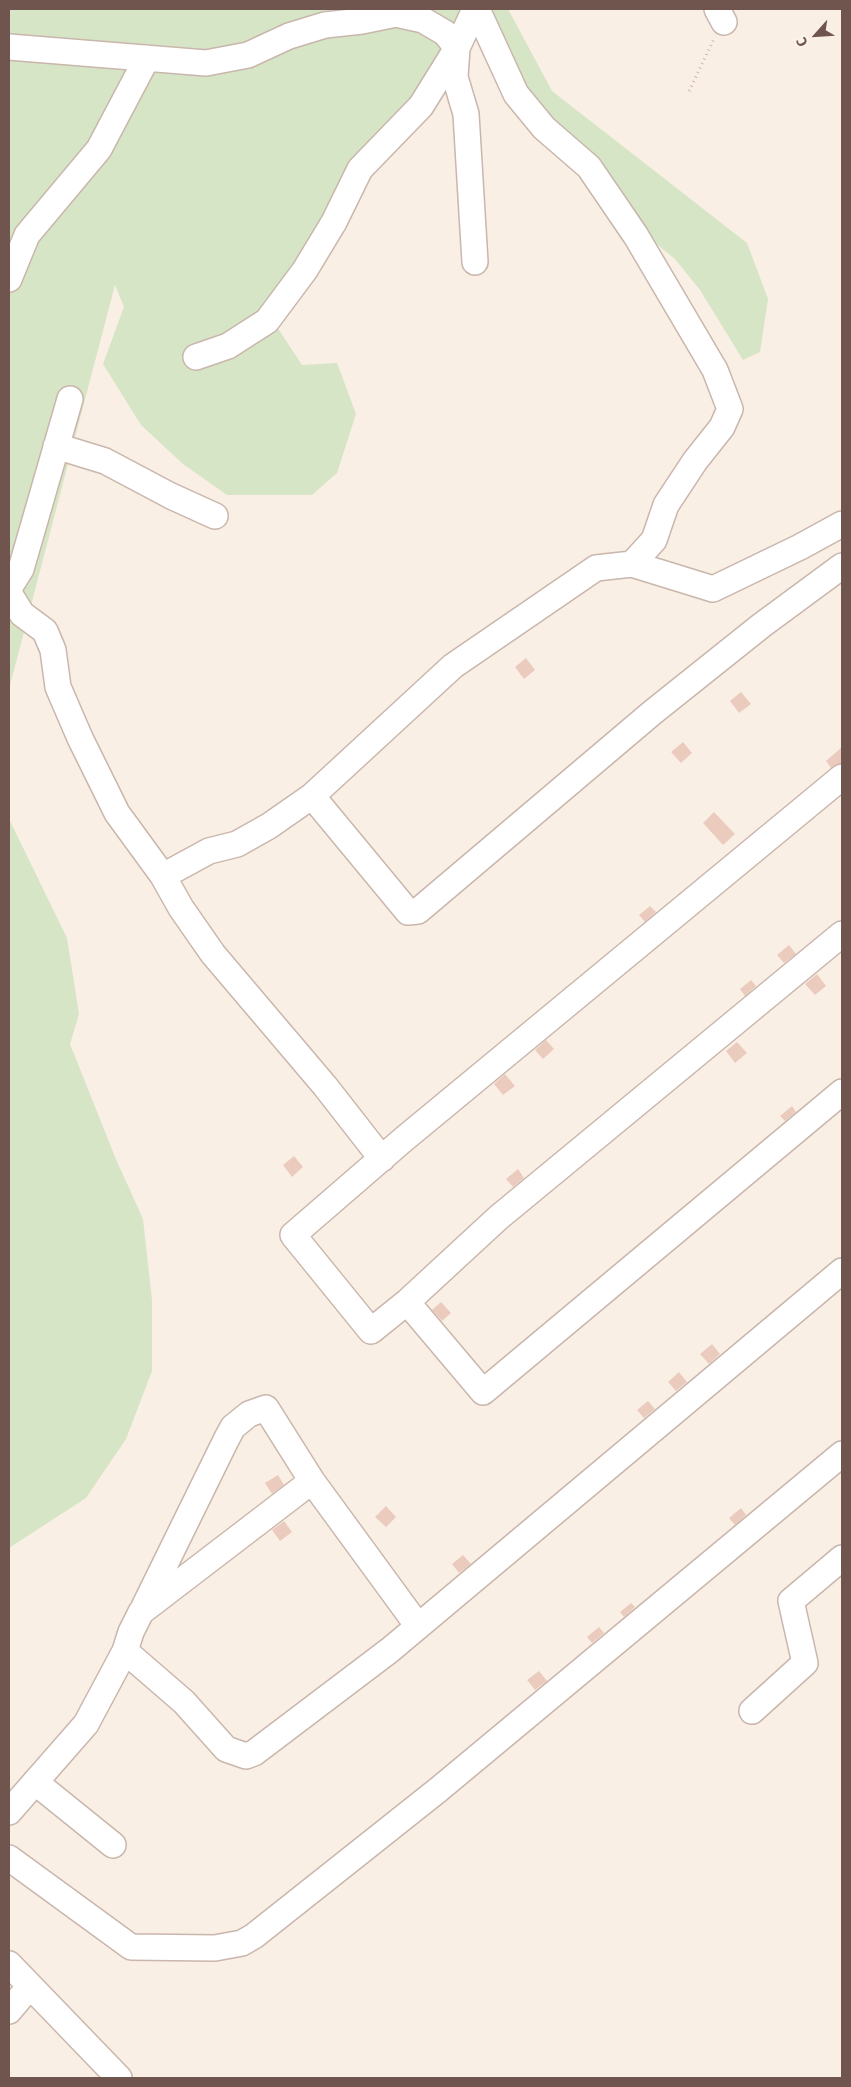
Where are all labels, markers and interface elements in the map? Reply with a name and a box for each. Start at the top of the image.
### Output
north arrow [791,10,841,60]
text: С [793,34,811,49]

